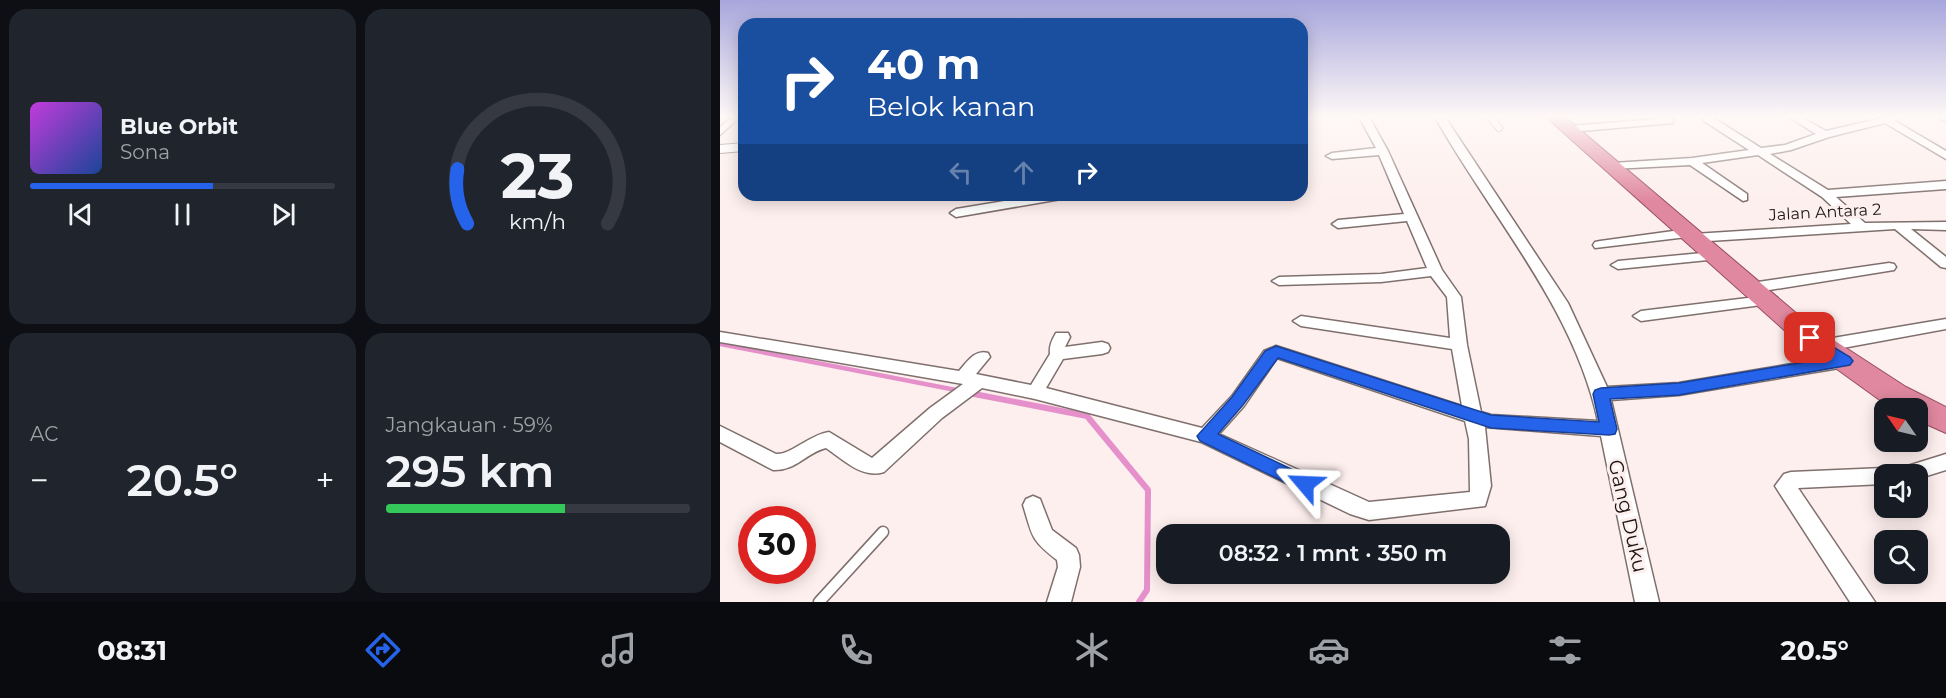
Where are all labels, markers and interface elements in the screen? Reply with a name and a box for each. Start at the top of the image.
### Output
text: 40 m [867,38,980,90]
icon: right [768,42,846,120]
text: Belok kanan [867,90,1035,123]
text: Blue Orbit [120,113,238,140]
text: 23 [501,138,575,214]
text: Sona [120,140,170,164]
icon: left [944,156,977,189]
icon: ahead [1007,156,1040,189]
icon: right [1070,156,1103,189]
icon: previous [64,198,97,231]
icon: pause [166,198,199,231]
icon: next [267,198,300,231]
street label: Jalan Antara 2 [1767,200,1882,224]
text: km/h [509,208,566,234]
pin [1784,312,1835,363]
icon: arrive [1793,321,1826,354]
north arrow [1874,398,1928,452]
map controls [1874,398,1928,584]
text: Jangkauan · 59% [386,413,552,437]
text: AC [30,422,58,446]
text: 295 km [386,443,554,498]
text: 20.5° [126,452,238,507]
position arrow [1273,452,1337,516]
street label: Gang Duku [1603,457,1653,575]
text: − [30,460,49,500]
text: + [316,460,334,500]
button: sound [1874,464,1928,518]
speed limit sign: 30 [738,506,816,584]
button: search [1874,530,1928,584]
text: 08:32 · 1 mnt · 350 m [1219,540,1447,567]
icon: directions [362,629,404,671]
icon: music [598,629,640,671]
icon: phone [835,629,877,671]
icon: climate [1071,629,1113,671]
icon: car [1308,629,1350,671]
icon: filters [1544,629,1586,671]
text: 08:31 [97,634,167,667]
text: 20.5° [1781,634,1849,667]

